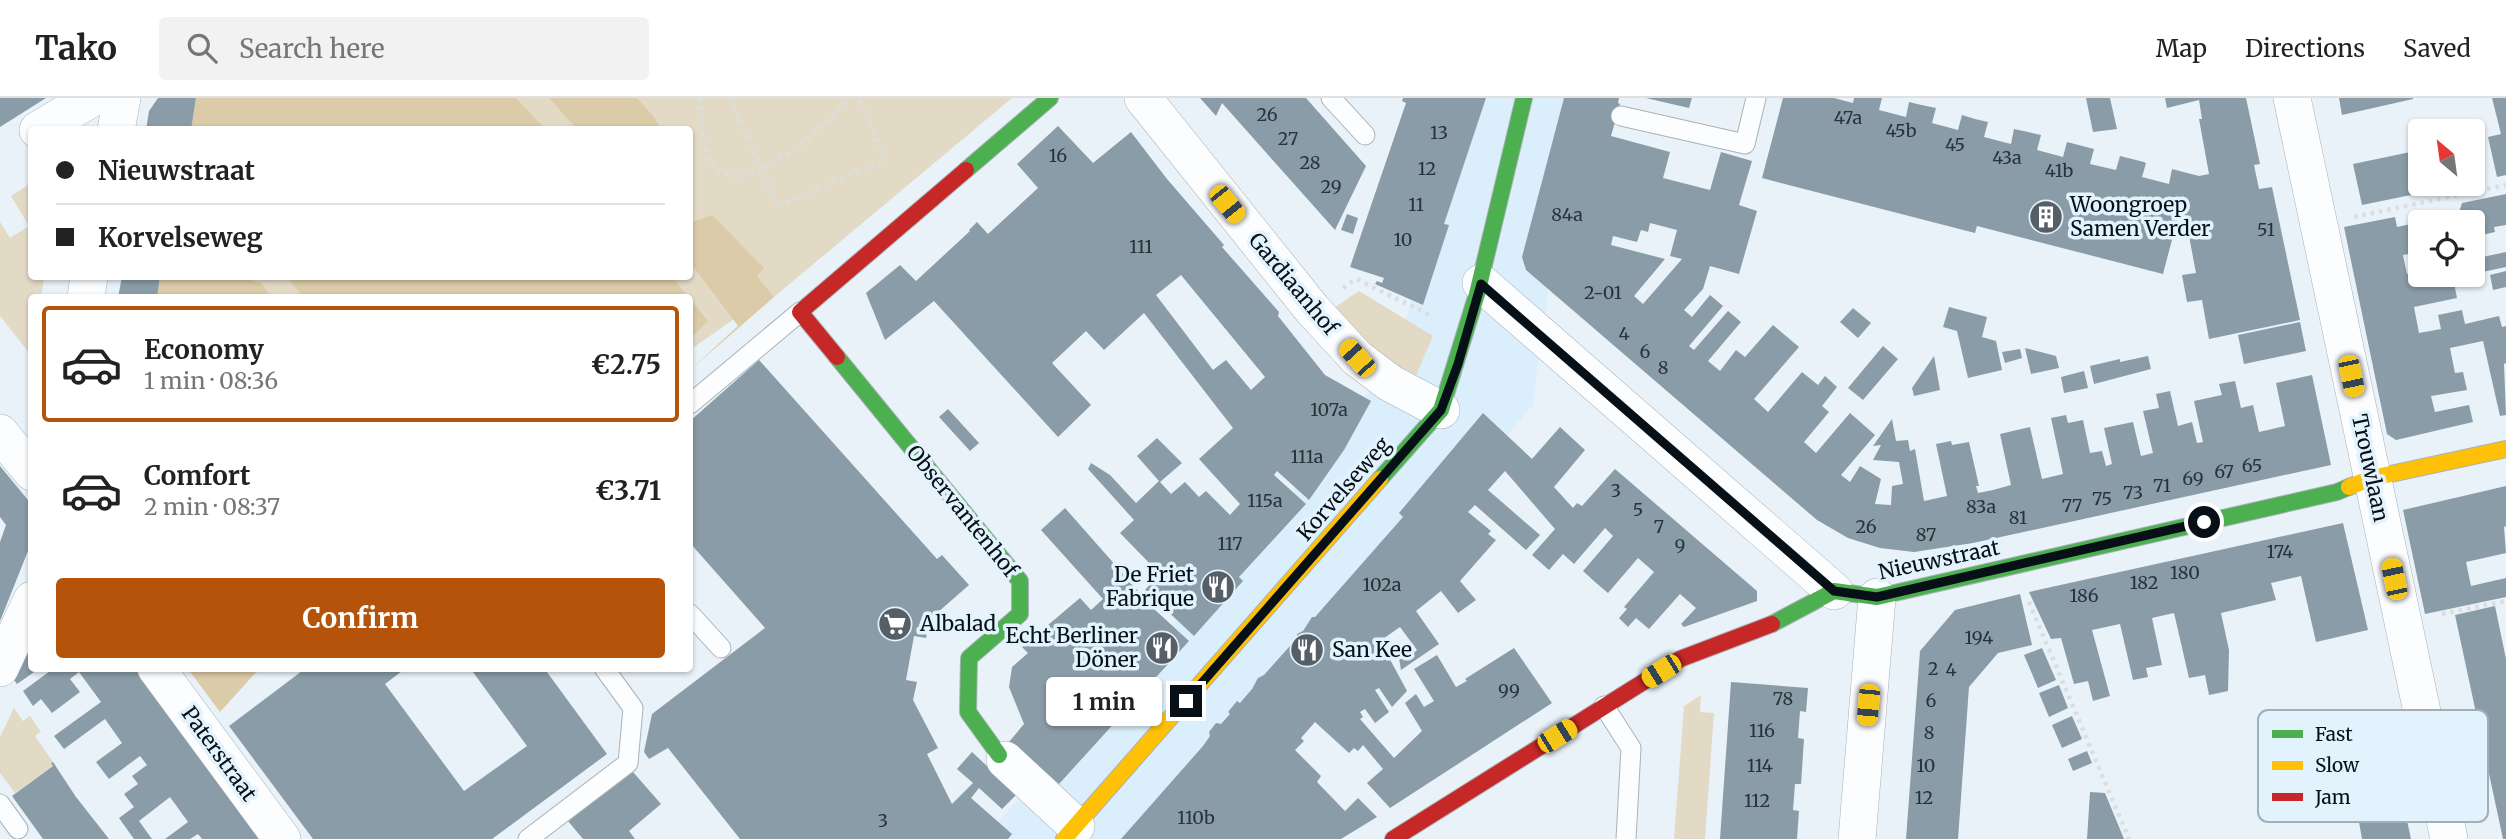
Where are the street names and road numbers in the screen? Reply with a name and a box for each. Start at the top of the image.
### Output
street label: Gardiaanhof [1243,227,1345,341]
street label: Trouwlaan [2346,412,2395,524]
street label: Korvelseweg [1291,431,1396,546]
street label: Observantenhof [901,439,1025,583]
street label: Nieuwstraat [1876,534,2002,586]
street label: Paterstraat [176,701,263,806]

